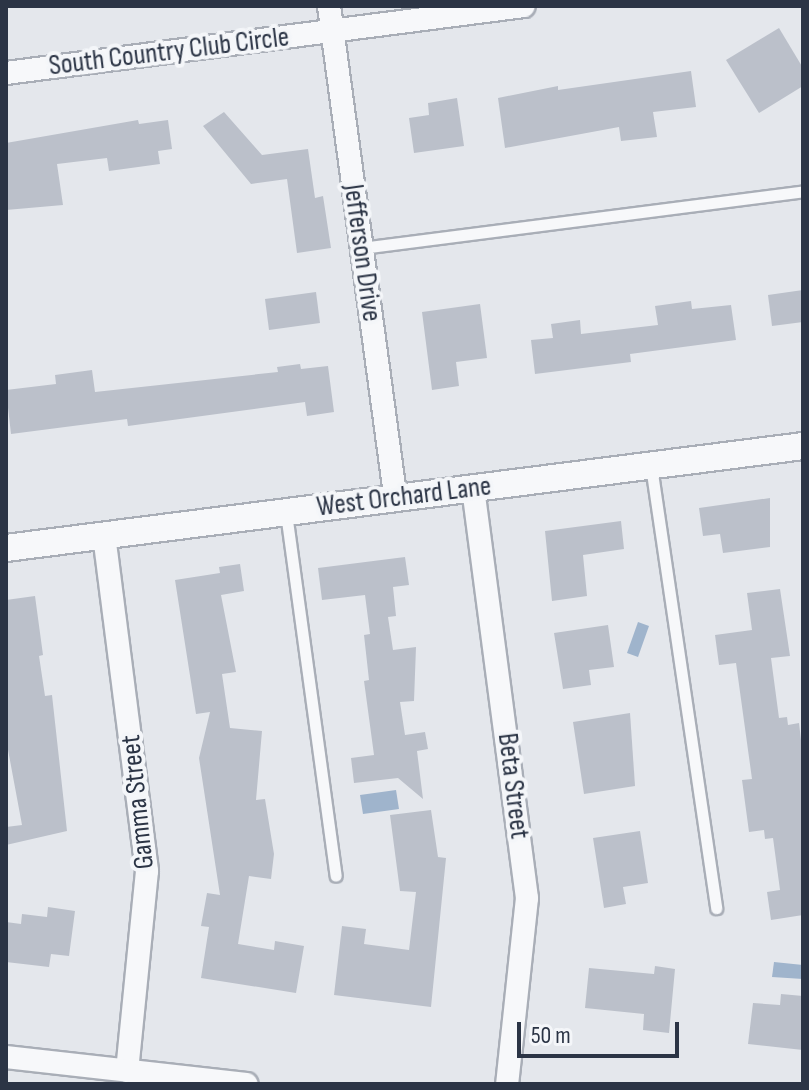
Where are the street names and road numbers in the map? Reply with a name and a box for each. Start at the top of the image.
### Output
street label: South Country Club Circle [47,21,291,83]
street label: Jefferson Drive [336,182,388,324]
street label: West Orchard Lane [315,470,493,524]
street label: Beta Street [490,731,536,841]
street label: Gamma Street [114,733,162,871]

